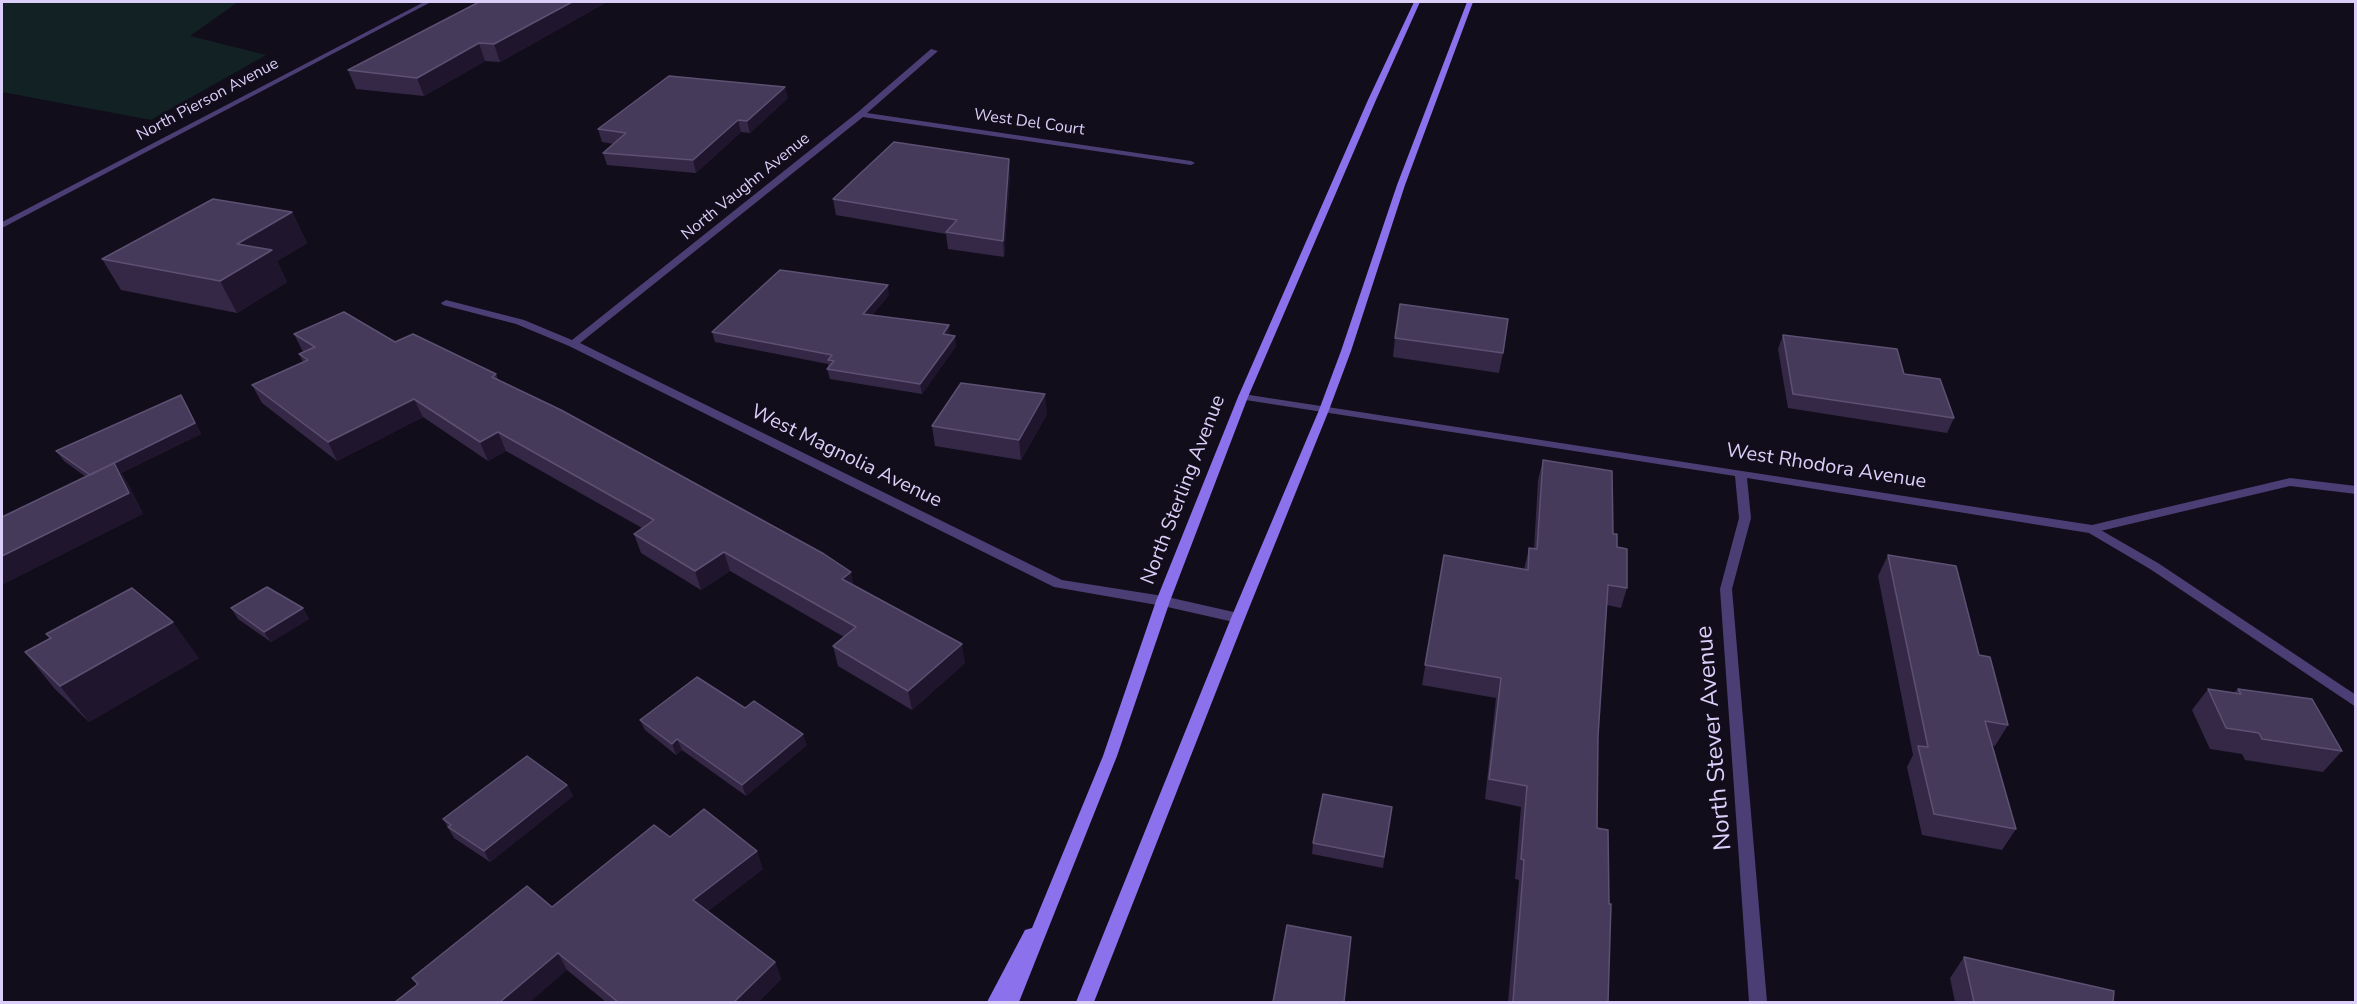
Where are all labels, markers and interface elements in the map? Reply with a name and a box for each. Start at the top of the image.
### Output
street label: North Pierson Avenue [134,54,282,146]
street label: West Del Court [972,106,1086,140]
street label: North Vaughn Avenue [678,129,814,245]
street label: North Sterling Avenue [1137,392,1231,588]
street label: West Magnolia Avenue [747,400,945,514]
street label: West Rhodora Avenue [1724,439,1928,495]
street label: North Stever Avenue [1691,624,1739,852]

